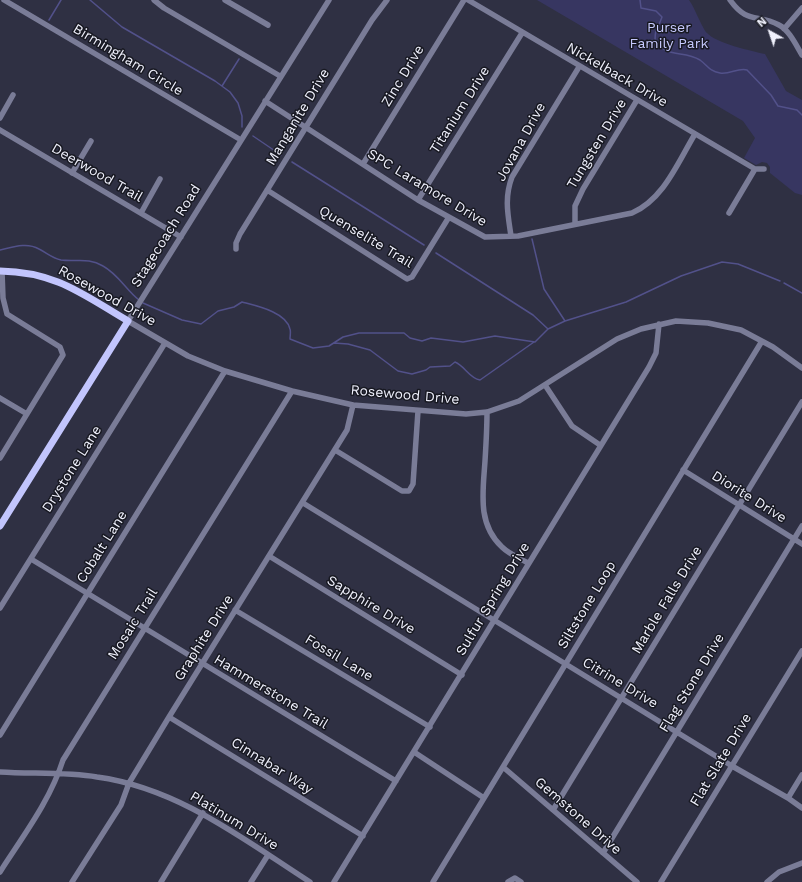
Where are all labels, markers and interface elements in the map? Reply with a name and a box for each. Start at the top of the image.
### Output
north arrow [750,12,790,52]
text: N [755,15,769,30]
street label: Birmingham Circle [70,20,186,100]
park label: Purser Family Park [630,20,708,52]
street label: Nickelback Drive [563,39,671,111]
street label: Zinc Drive [378,42,428,110]
street label: Titanium Drive [426,63,494,157]
street label: Manganite Drive [263,66,333,168]
street label: Tungsten Drive [564,96,630,192]
street label: Jovana Drive [492,100,550,184]
street label: Deerwood Trail [48,140,146,206]
street label: SPC Laramore Drive [364,146,490,230]
street label: Stagecoach Road [128,182,204,290]
street label: Quenselite Trail [316,202,416,272]
street label: Rosewood Drive [55,262,159,330]
street label: Rosewood Drive [350,382,460,408]
street label: Drystone Lane [39,423,105,515]
street label: Diorite Drive [708,467,790,527]
street label: Cobalt Lane [73,508,131,586]
street label: Sulfur Spring Drive [453,539,533,659]
street label: Marble Falls Drive [628,543,706,657]
street label: Siltstone Loop [554,558,620,652]
street label: Sapphire Drive [324,572,418,638]
street label: Mosaic Trail [104,585,162,663]
street label: Graphite Drive [171,592,237,684]
street label: Flag Stone Drive [656,630,728,736]
street label: Fossil Lane [302,631,376,685]
street label: Hammerstone Trail [211,651,331,733]
street label: Citrine Drive [579,654,661,712]
street label: Flat Slate Drive [687,710,755,810]
street label: Cinnabar Way [228,734,316,798]
street label: Gemstone Drive [531,774,625,858]
street label: Platinum Drive [187,788,281,854]

